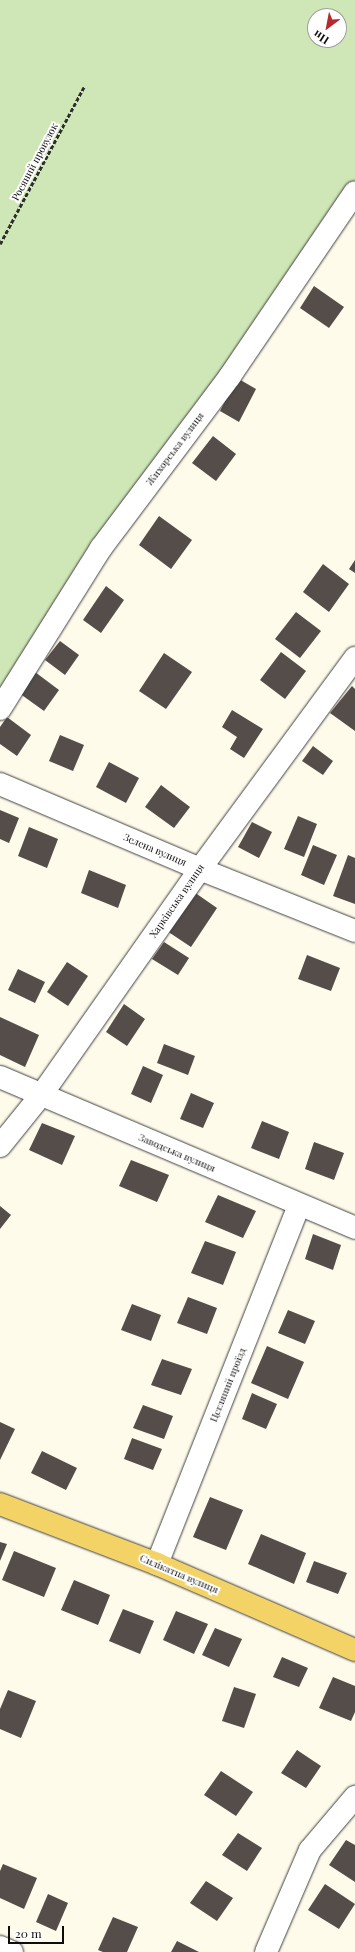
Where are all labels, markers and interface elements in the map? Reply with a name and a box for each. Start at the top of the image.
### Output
north arrow [307,8,347,48]
text: Пн [310,27,332,48]
street label: Росяний провулок [9,121,61,203]
street label: Жихорська вулиця [144,410,206,488]
street label: Зелена вулиця [122,831,188,869]
street label: Харківська вулиця [147,862,207,940]
street label: Заводська вулиця [137,1131,217,1175]
street label: Цегляний проїзд [208,1346,248,1424]
street label: Силікатна вулиця [138,1552,220,1596]
scale bar [10,1918,66,1944]
text: 20 m [15,1925,42,1941]

